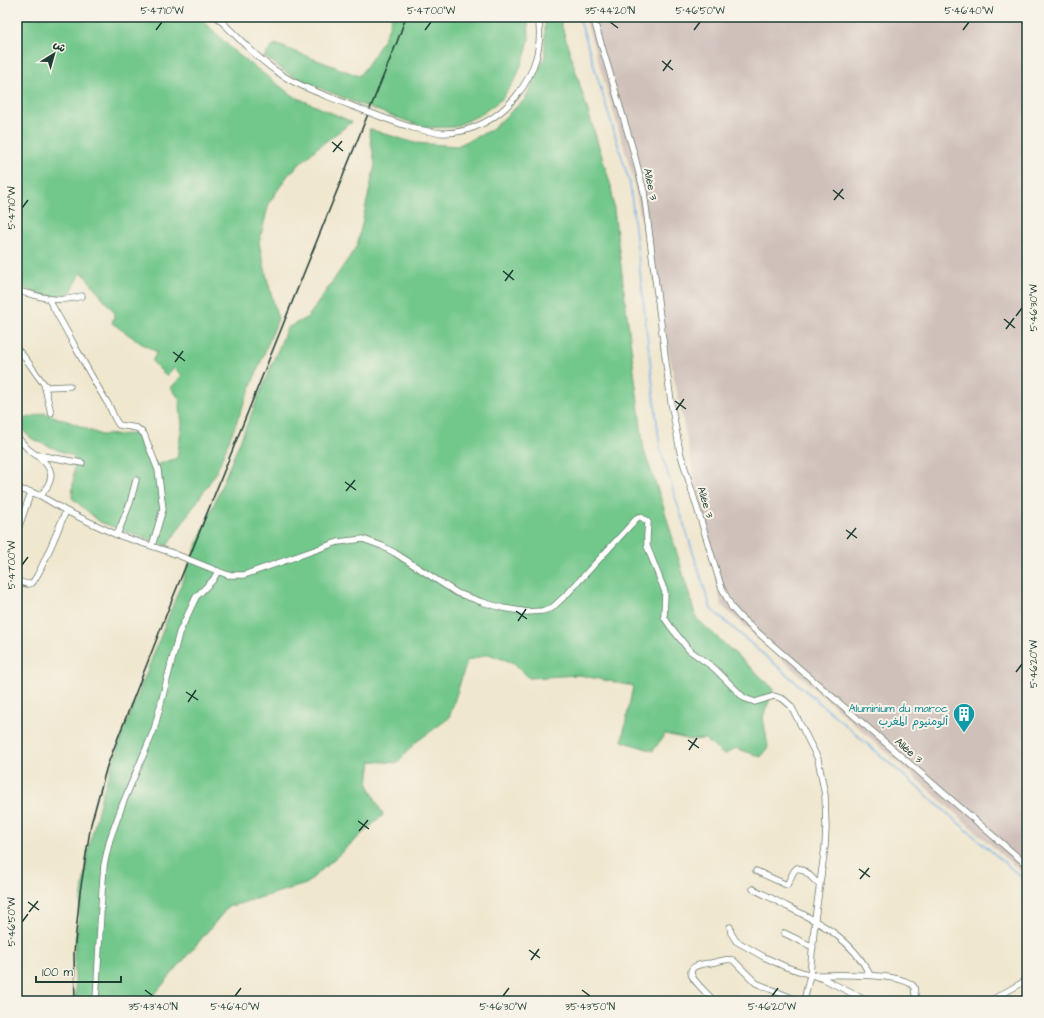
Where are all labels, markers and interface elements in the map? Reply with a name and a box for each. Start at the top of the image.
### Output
text: 5°47'10"W [140,4,184,18]
text: 5°47'00"W [407,4,456,18]
text: 35°44'20"N [585,4,635,18]
text: 5°46'50"W [675,4,725,18]
text: 5°46'40"W [945,4,994,18]
north arrow [34,34,74,74]
text: ش [50,37,69,56]
street label: Allée 3 [640,167,661,202]
text: 5°47'10"W [5,186,19,230]
text: 5°46'30"W [1027,284,1041,332]
street label: Allée 3 [694,484,718,520]
text: 5°47'00"W [5,540,19,589]
text: 5°46'20"W [1027,640,1041,688]
place label: Aluminium du maroc ألومنيوم المغرب [849,701,948,730]
building icon: Aluminium du maroc ألومنيوم المغرب [951,701,977,734]
street label: Allée 3 [892,734,926,767]
text: 5°46'50"W [5,897,19,947]
scale bar [36,958,121,984]
text: 100 m [42,964,73,981]
text: 35°43'40"N [128,1000,178,1014]
text: 5°46'40"W [211,1000,260,1014]
text: 5°46'30"W [479,1000,527,1014]
text: 35°43'50"N [565,1000,615,1014]
text: 5°46'20"W [748,1000,796,1014]

